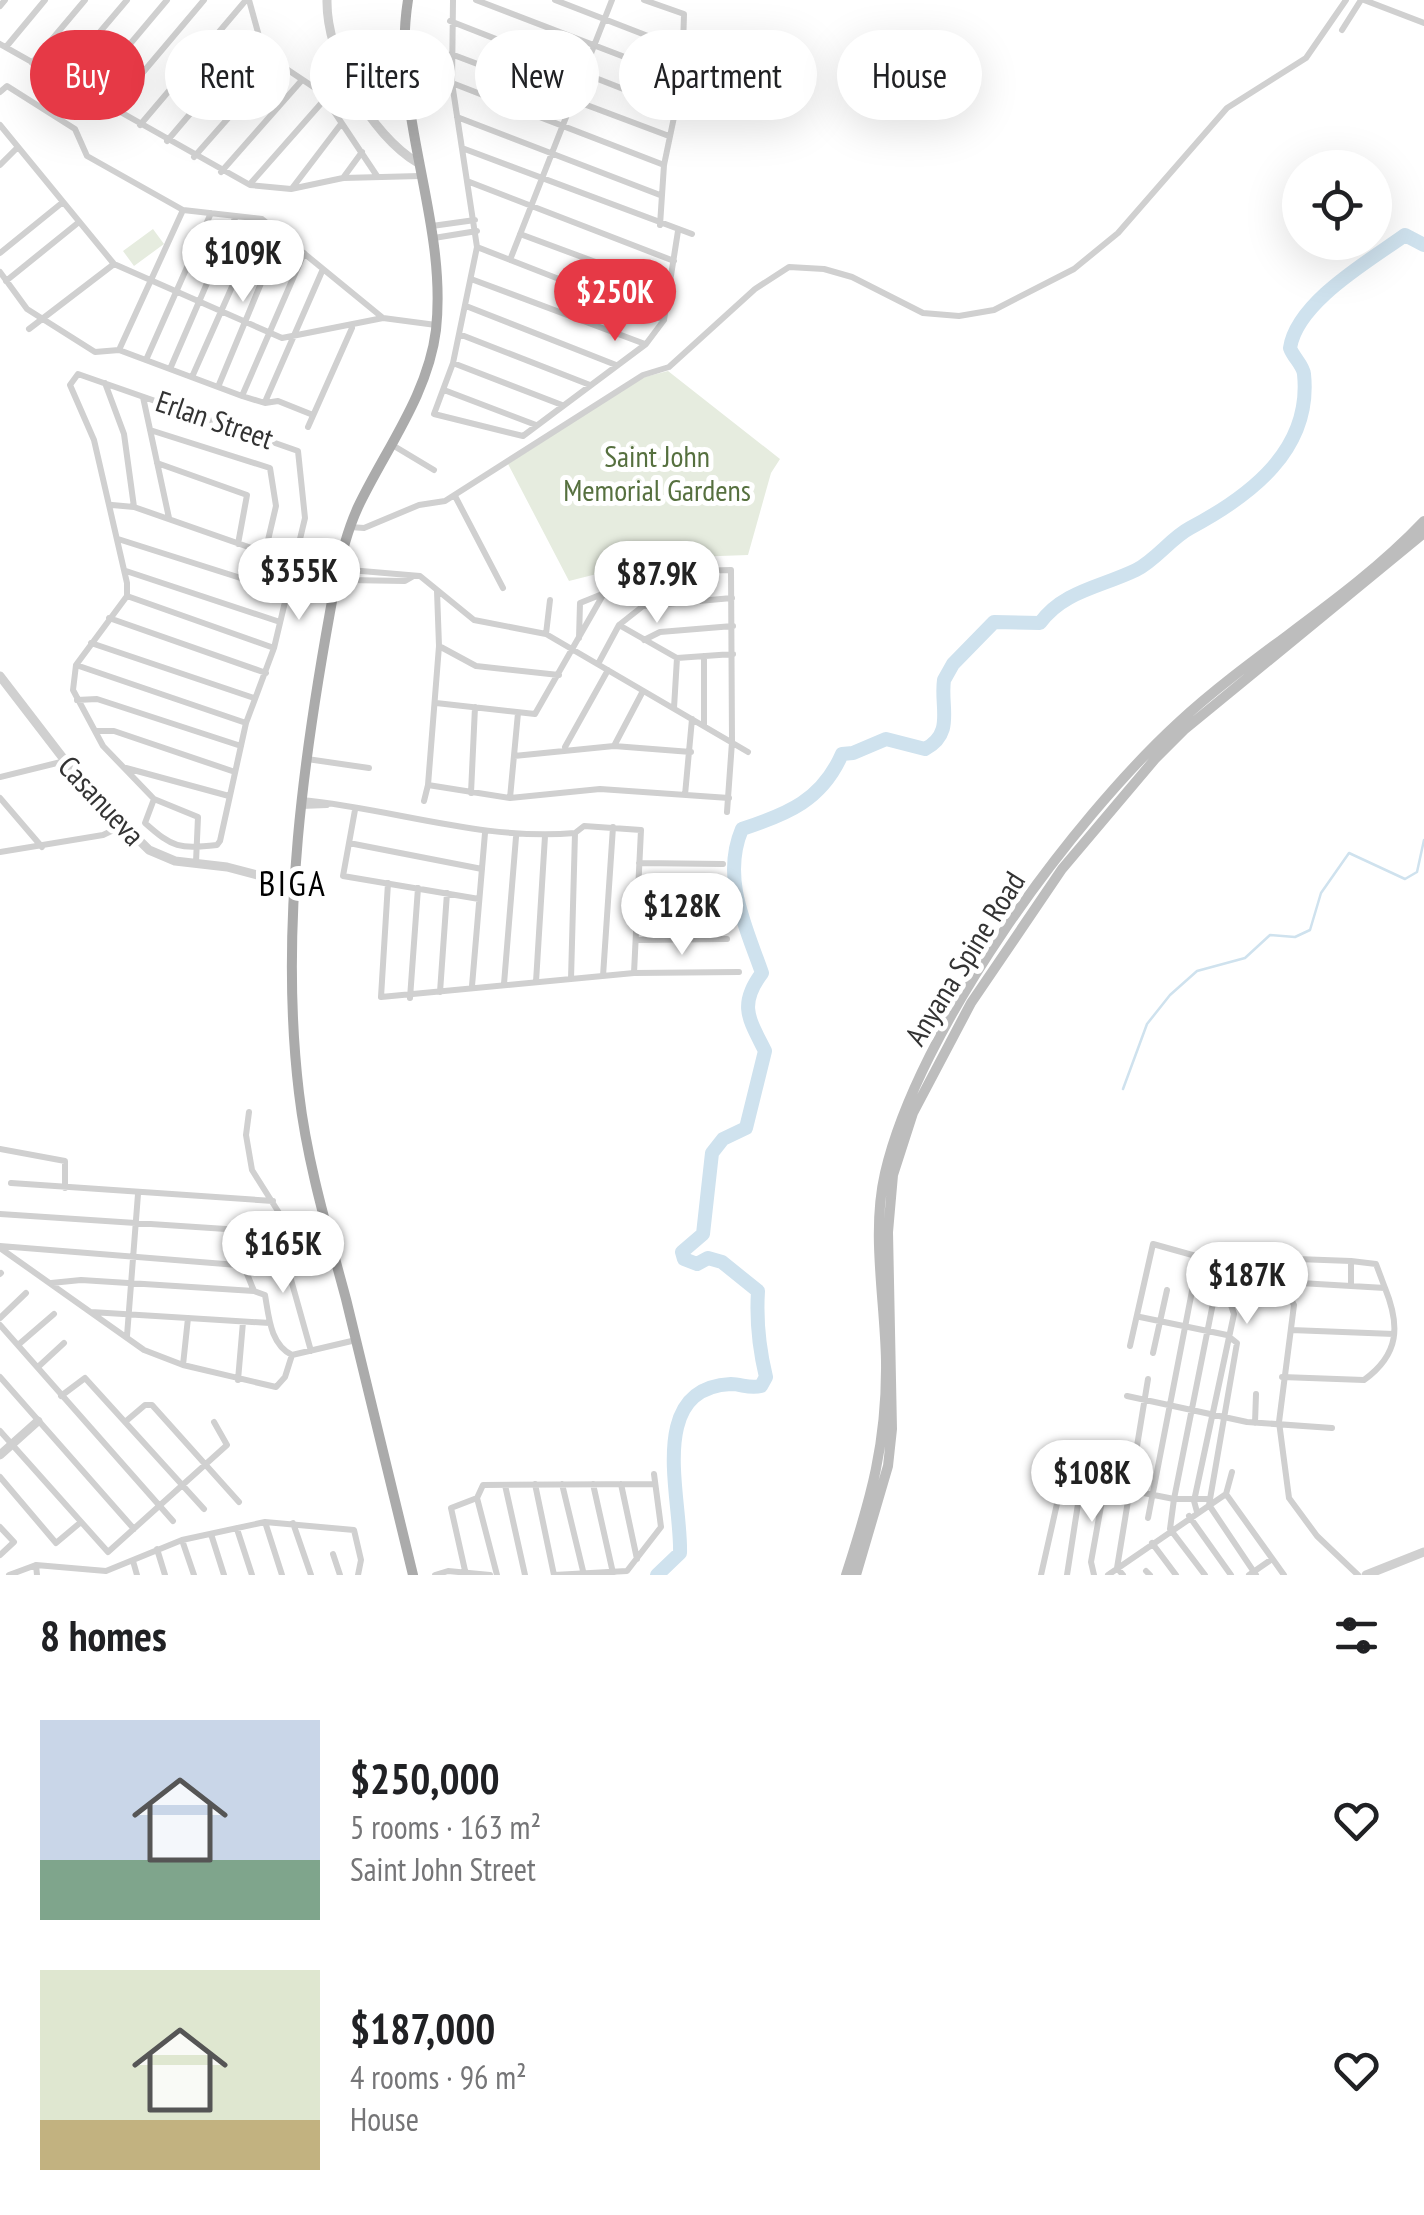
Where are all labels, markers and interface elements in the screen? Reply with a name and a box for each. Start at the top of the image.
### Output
chip: Buy [30,30,145,120]
chip: Rent [165,30,290,120]
chip: Filters [310,30,455,120]
chip: New [475,30,599,120]
chip: Apartment [619,30,817,120]
chip: House [837,30,982,120]
map controls [1282,150,1392,260]
button: locate [1282,150,1392,260]
pin: $109K [173,220,313,305]
text: $109K [204,231,282,273]
pin: $250K [545,259,685,344]
text: $250K [576,270,654,312]
street label: Erlan Street [151,381,280,457]
park label: Saint John Memorial Gardens [563,436,751,509]
pin: $355K [229,538,369,623]
pin: $87.9K [576,541,738,626]
text: $355K [260,549,338,591]
text: $87.9K [616,552,698,594]
street label: Casanueva [51,747,153,853]
district label: BIGA [259,860,327,906]
street label: Anyana Spine Road [895,864,1033,1052]
pin: $128K [612,873,752,958]
text: $128K [643,884,721,926]
pin: $165K [213,1211,353,1296]
text: $165K [244,1222,322,1264]
pin: $187K [1177,1242,1317,1327]
text: $187K [1208,1253,1286,1295]
pin: $108K [1022,1440,1162,1525]
text: $108K [1053,1451,1131,1493]
text: 8 homes [40,1608,167,1663]
icon: filters [1329,1608,1384,1663]
text: $250,000 [350,1751,500,1806]
icon: home [120,1760,240,1880]
icon: heart [1329,1793,1384,1848]
text: 5 rooms · 163 m² [350,1806,541,1848]
text: Saint John Street [350,1848,536,1890]
text: $187,000 [350,2001,495,2056]
icon: home [120,2010,240,2130]
icon: heart [1329,2043,1384,2098]
text: 4 rooms · 96 m² [350,2056,527,2098]
text: House [350,2098,419,2140]

